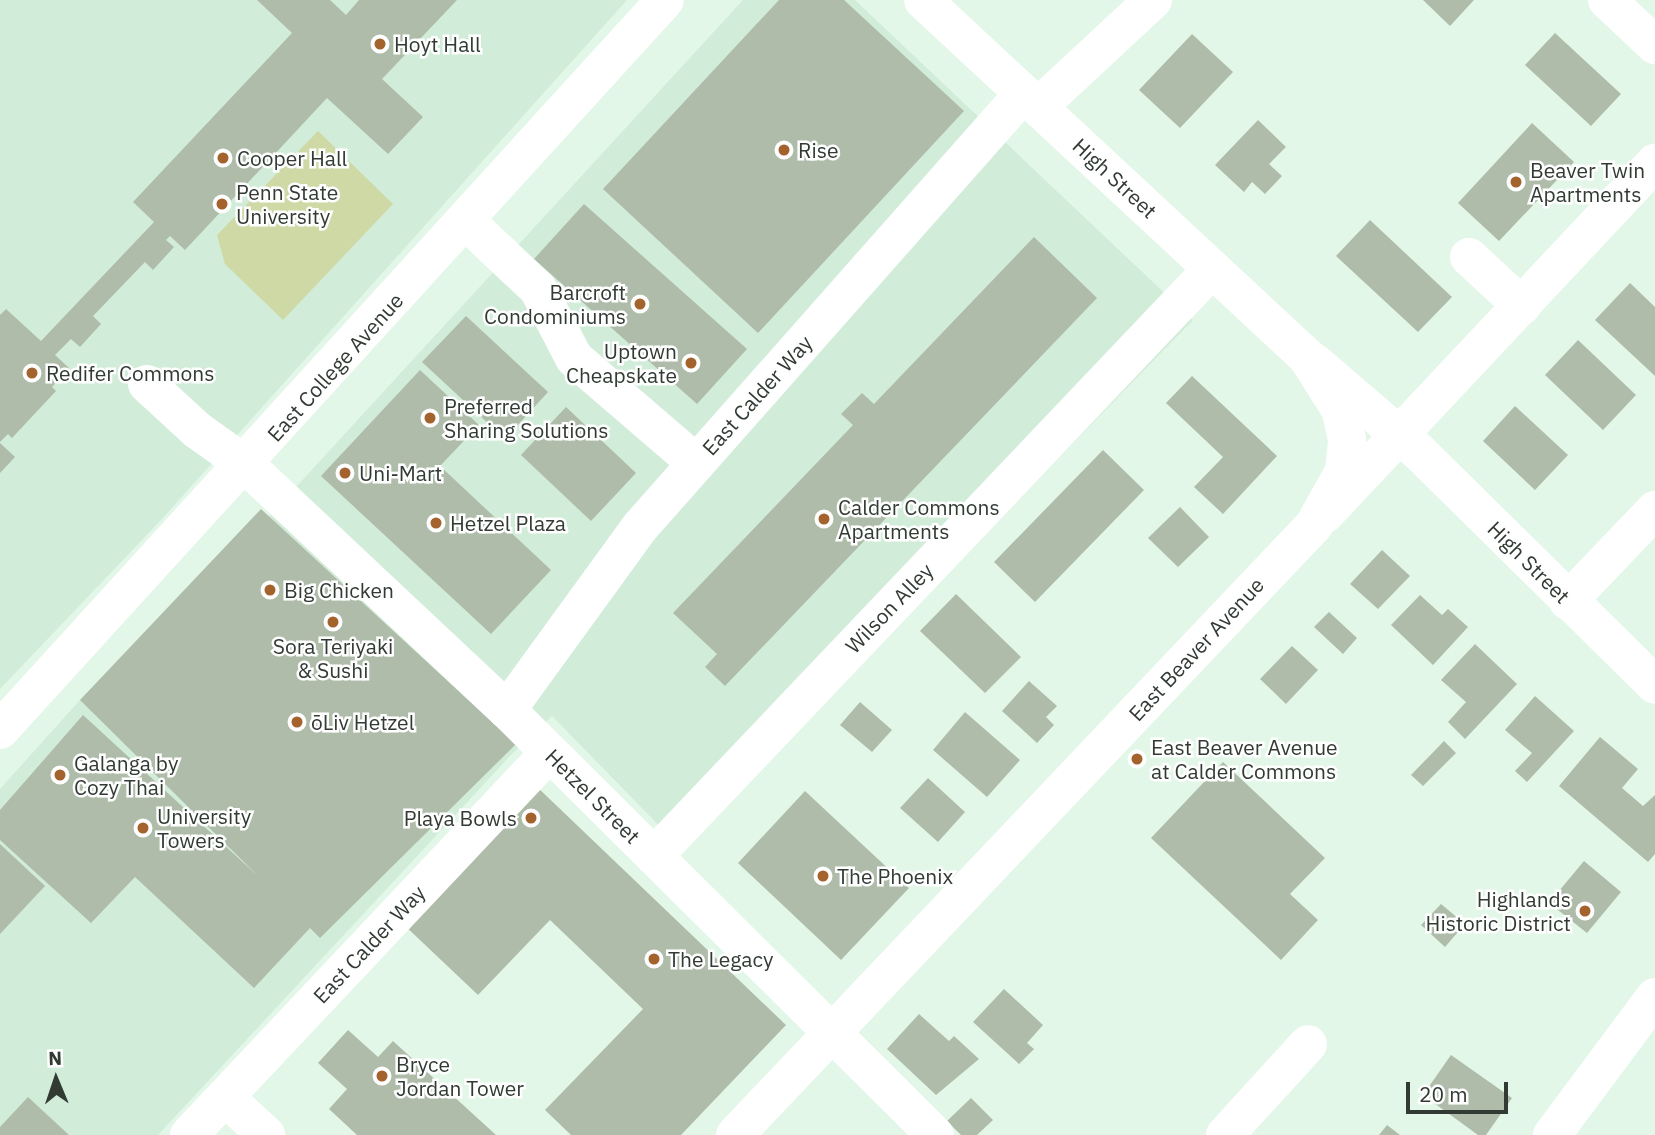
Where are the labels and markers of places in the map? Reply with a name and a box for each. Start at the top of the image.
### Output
place label: Hoyt Hall [394,31,481,57]
marker: Hoyt Hall [372,36,388,52]
place label: Rise [798,137,838,163]
marker: Rise [776,142,792,158]
place label: Cooper Hall [237,145,347,171]
marker: Cooper Hall [215,150,231,166]
place label: Beaver Twin Apartments [1530,157,1645,207]
marker: Beaver Twin Apartments [1508,174,1524,190]
place label: Penn State University [236,179,338,229]
marker: Penn State University [214,196,230,212]
place label: Barcroft Condominiums [484,279,626,329]
marker: Barcroft Condominiums [632,296,648,312]
place label: Uptown Cheapskate [566,338,677,388]
marker: Uptown Cheapskate [683,355,699,371]
place label: Redifer Commons [46,360,214,386]
marker: Redifer Commons [24,365,40,381]
place label: Preferred Sharing Solutions [444,393,608,443]
marker: Preferred Sharing Solutions [422,410,438,426]
place label: Uni-Mart [359,460,442,486]
marker: Uni-Mart [337,465,353,481]
place label: Calder Commons Apartments [838,494,1000,544]
place label: Hetzel Plaza [450,510,566,536]
marker: Calder Commons Apartments [816,511,832,527]
marker: Hetzel Plaza [428,515,444,531]
place label: Big Chicken [284,577,394,603]
marker: Big Chicken [262,582,278,598]
marker: Sora Teriyaki & Sushi [325,614,341,630]
place label: Sora Teriyaki & Sushi [273,633,393,683]
place label: ōLiv Hetzel [311,709,414,735]
marker: ōLiv Hetzel [289,714,305,730]
place label: East Beaver Avenue at Calder Commons [1151,734,1338,784]
place label: Galanga by Cozy Thai [74,750,178,800]
marker: East Beaver Avenue at Calder Commons [1129,751,1145,767]
marker: Galanga by Cozy Thai [52,767,68,783]
place label: University Towers [157,803,251,853]
place label: Playa Bowls [404,805,517,831]
marker: Playa Bowls [523,810,539,826]
marker: University Towers [135,820,151,836]
place label: The Phoenix [837,863,953,889]
marker: The Phoenix [815,868,831,884]
place label: Highlands Historic District [1426,886,1571,936]
marker: Highlands Historic District [1577,903,1593,919]
place label: The Legacy [668,946,774,972]
marker: The Legacy [646,951,662,967]
place label: Bryce Jordan Tower [396,1051,524,1101]
marker: Bryce Jordan Tower [374,1068,390,1084]

